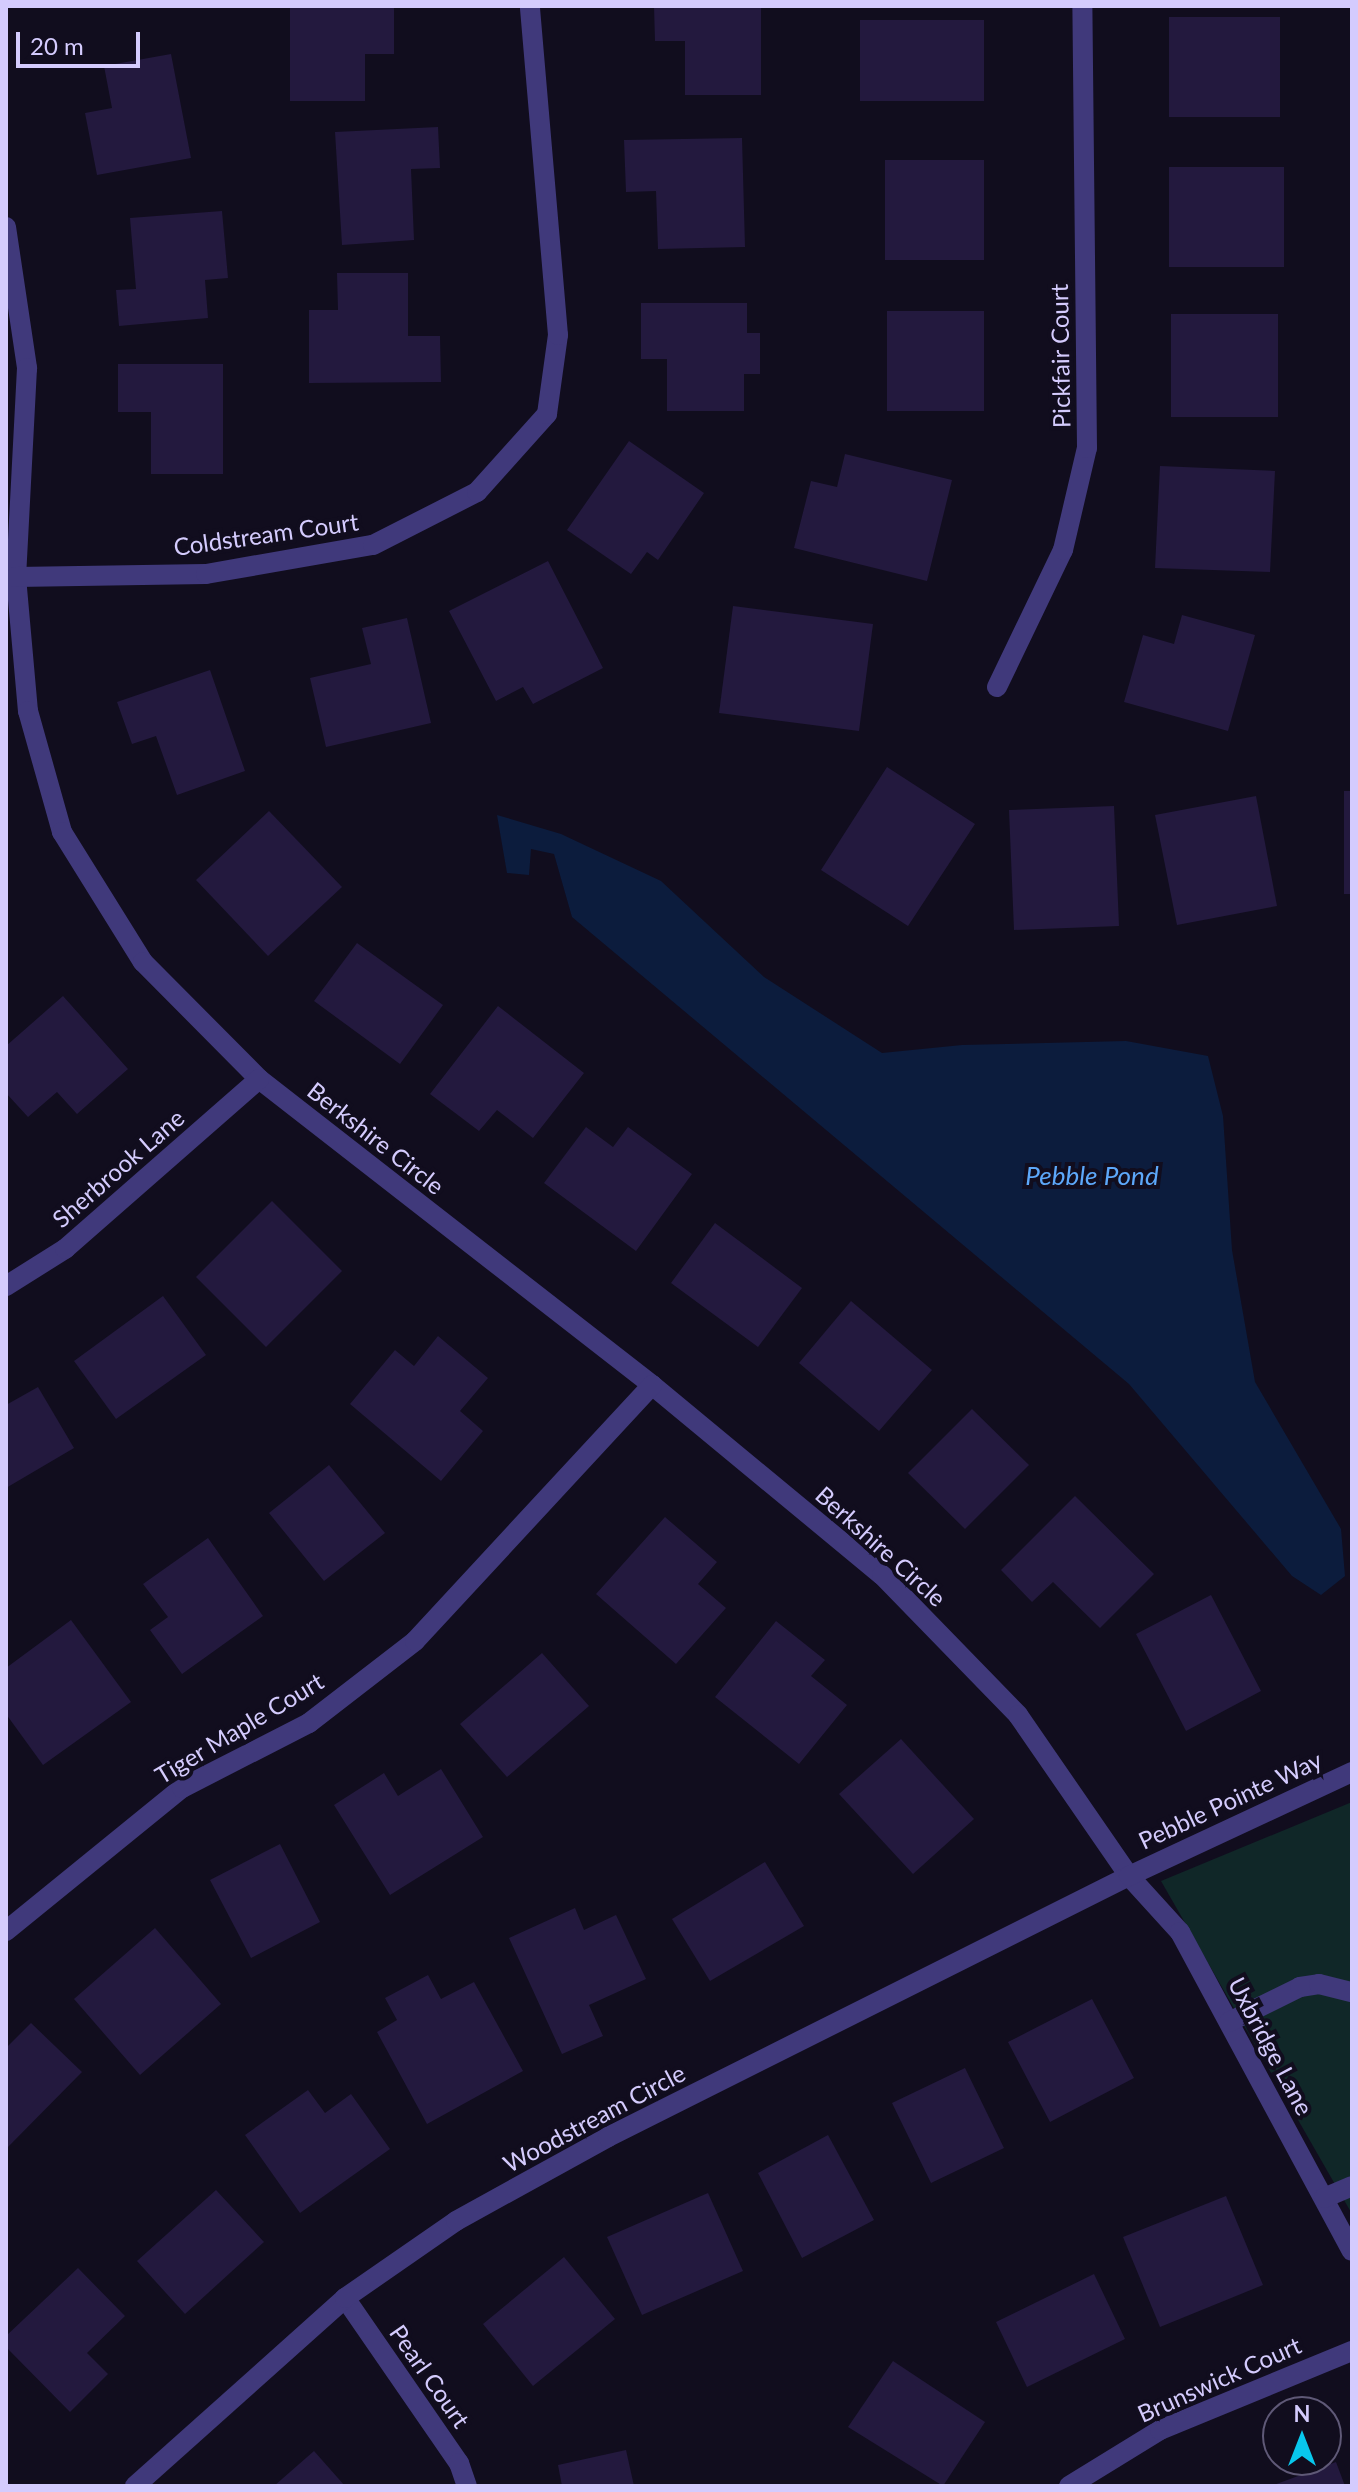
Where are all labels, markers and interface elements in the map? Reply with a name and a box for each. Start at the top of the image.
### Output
scale bar [20,16,144,66]
text: 20 m [30,31,84,60]
street label: Pickfair Court [1044,283,1076,429]
street label: Coldstream Court [172,507,360,561]
street label: Berkshire Circle [302,1076,450,1200]
street label: Sherbrook Lane [46,1103,190,1233]
water label: Pebble Pond [1025,1160,1159,1192]
street label: Berkshire Circle [810,1480,952,1612]
street label: Tiger Maple Court [149,1666,329,1790]
street label: Pebble Pointe Way [1134,1745,1326,1855]
street label: Uxbridge Lane [1223,1972,1319,2120]
street label: Woodstream Circle [498,2058,690,2178]
street label: Pearl Court [384,2319,476,2433]
street label: Brunswick Court [1133,2330,1305,2428]
north arrow [1262,2396,1342,2476]
text: N [1294,2400,1310,2427]

